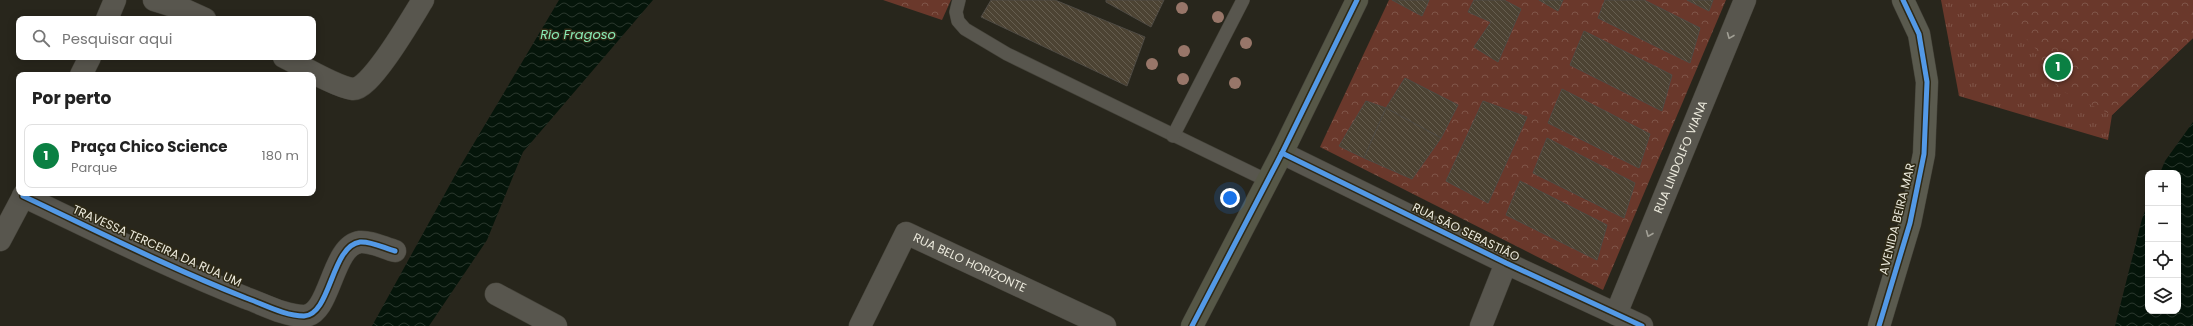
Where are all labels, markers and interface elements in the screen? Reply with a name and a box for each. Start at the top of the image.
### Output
search box [16,16,316,60]
water label: Rio Fragoso [540,25,616,44]
icon: search [30,27,52,49]
text: Pesquisar aqui [62,28,172,49]
one-way arrow [1726,33,1734,40]
pin: 1 [2045,52,2071,82]
text: Por perto [32,86,111,110]
street label: RUA LINDOLFO VIANA [1649,97,1711,216]
text: Praça Chico Science [71,136,228,157]
text: 1 [44,146,48,165]
text: 180 m [262,146,299,165]
text: Parque [71,158,117,177]
street label: AVENIDA BEIRA MAR [1874,161,1919,276]
map controls [2145,170,2181,314]
button: + [2145,170,2181,206]
your location [1220,188,1240,208]
street label: RUA SÃO SEBASTIÃO [1410,198,1523,265]
street label: TRAVESSA TERCEIRA DA RUA UM [70,200,244,291]
button: − [2145,206,2181,242]
street label: RUA BELO HORIZONTE [910,229,1029,296]
one-way arrow [1645,231,1653,238]
button: locate [2145,242,2181,278]
button: layers [2145,278,2181,314]

